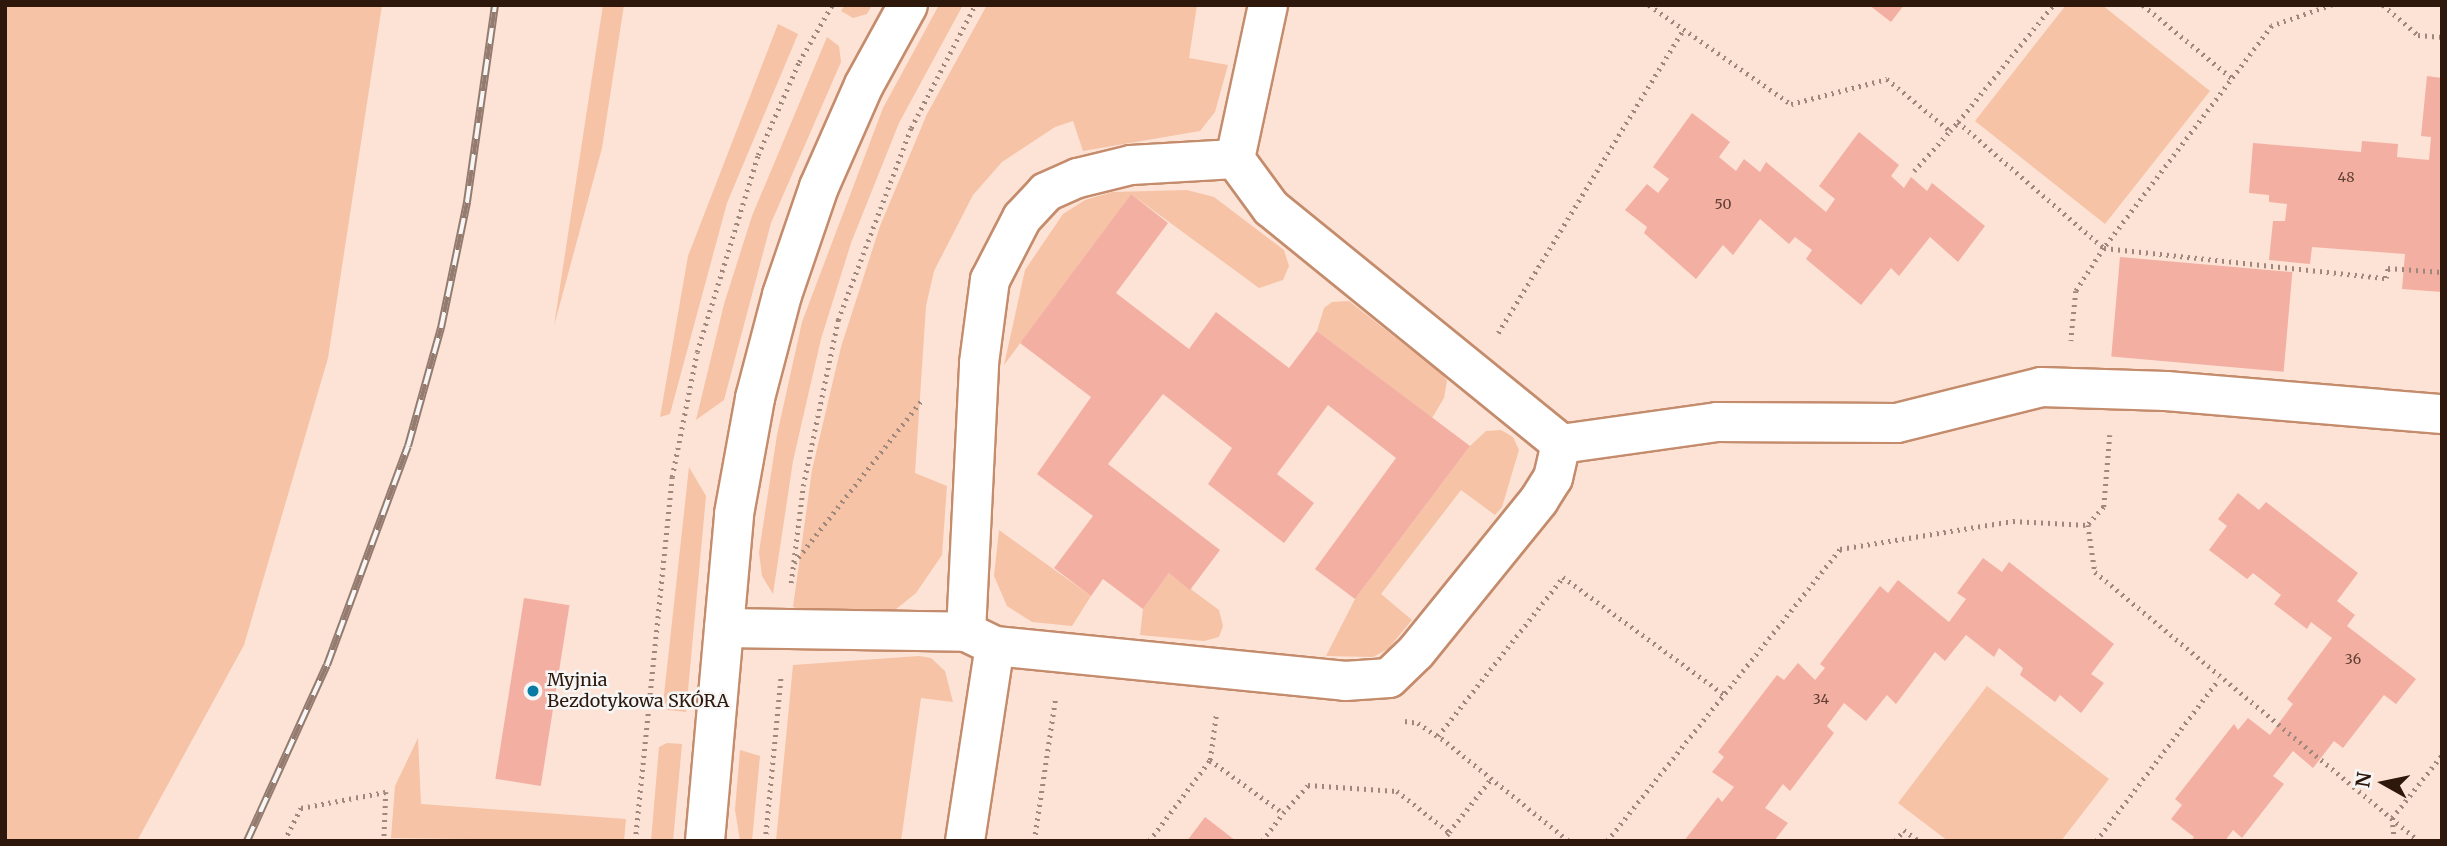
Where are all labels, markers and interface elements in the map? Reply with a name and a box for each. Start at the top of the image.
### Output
house number: 48 [2338,169,2354,185]
house number: 50 [1715,196,1731,212]
house number: 36 [2345,651,2361,667]
place label: Myjnia Bezdotykowa SKÓRA [547,670,729,712]
marker: Myjnia Bezdotykowa SKÓRA [525,683,541,699]
house number: 34 [1813,691,1829,707]
north arrow [2349,748,2419,818]
text: N [2350,770,2376,789]

